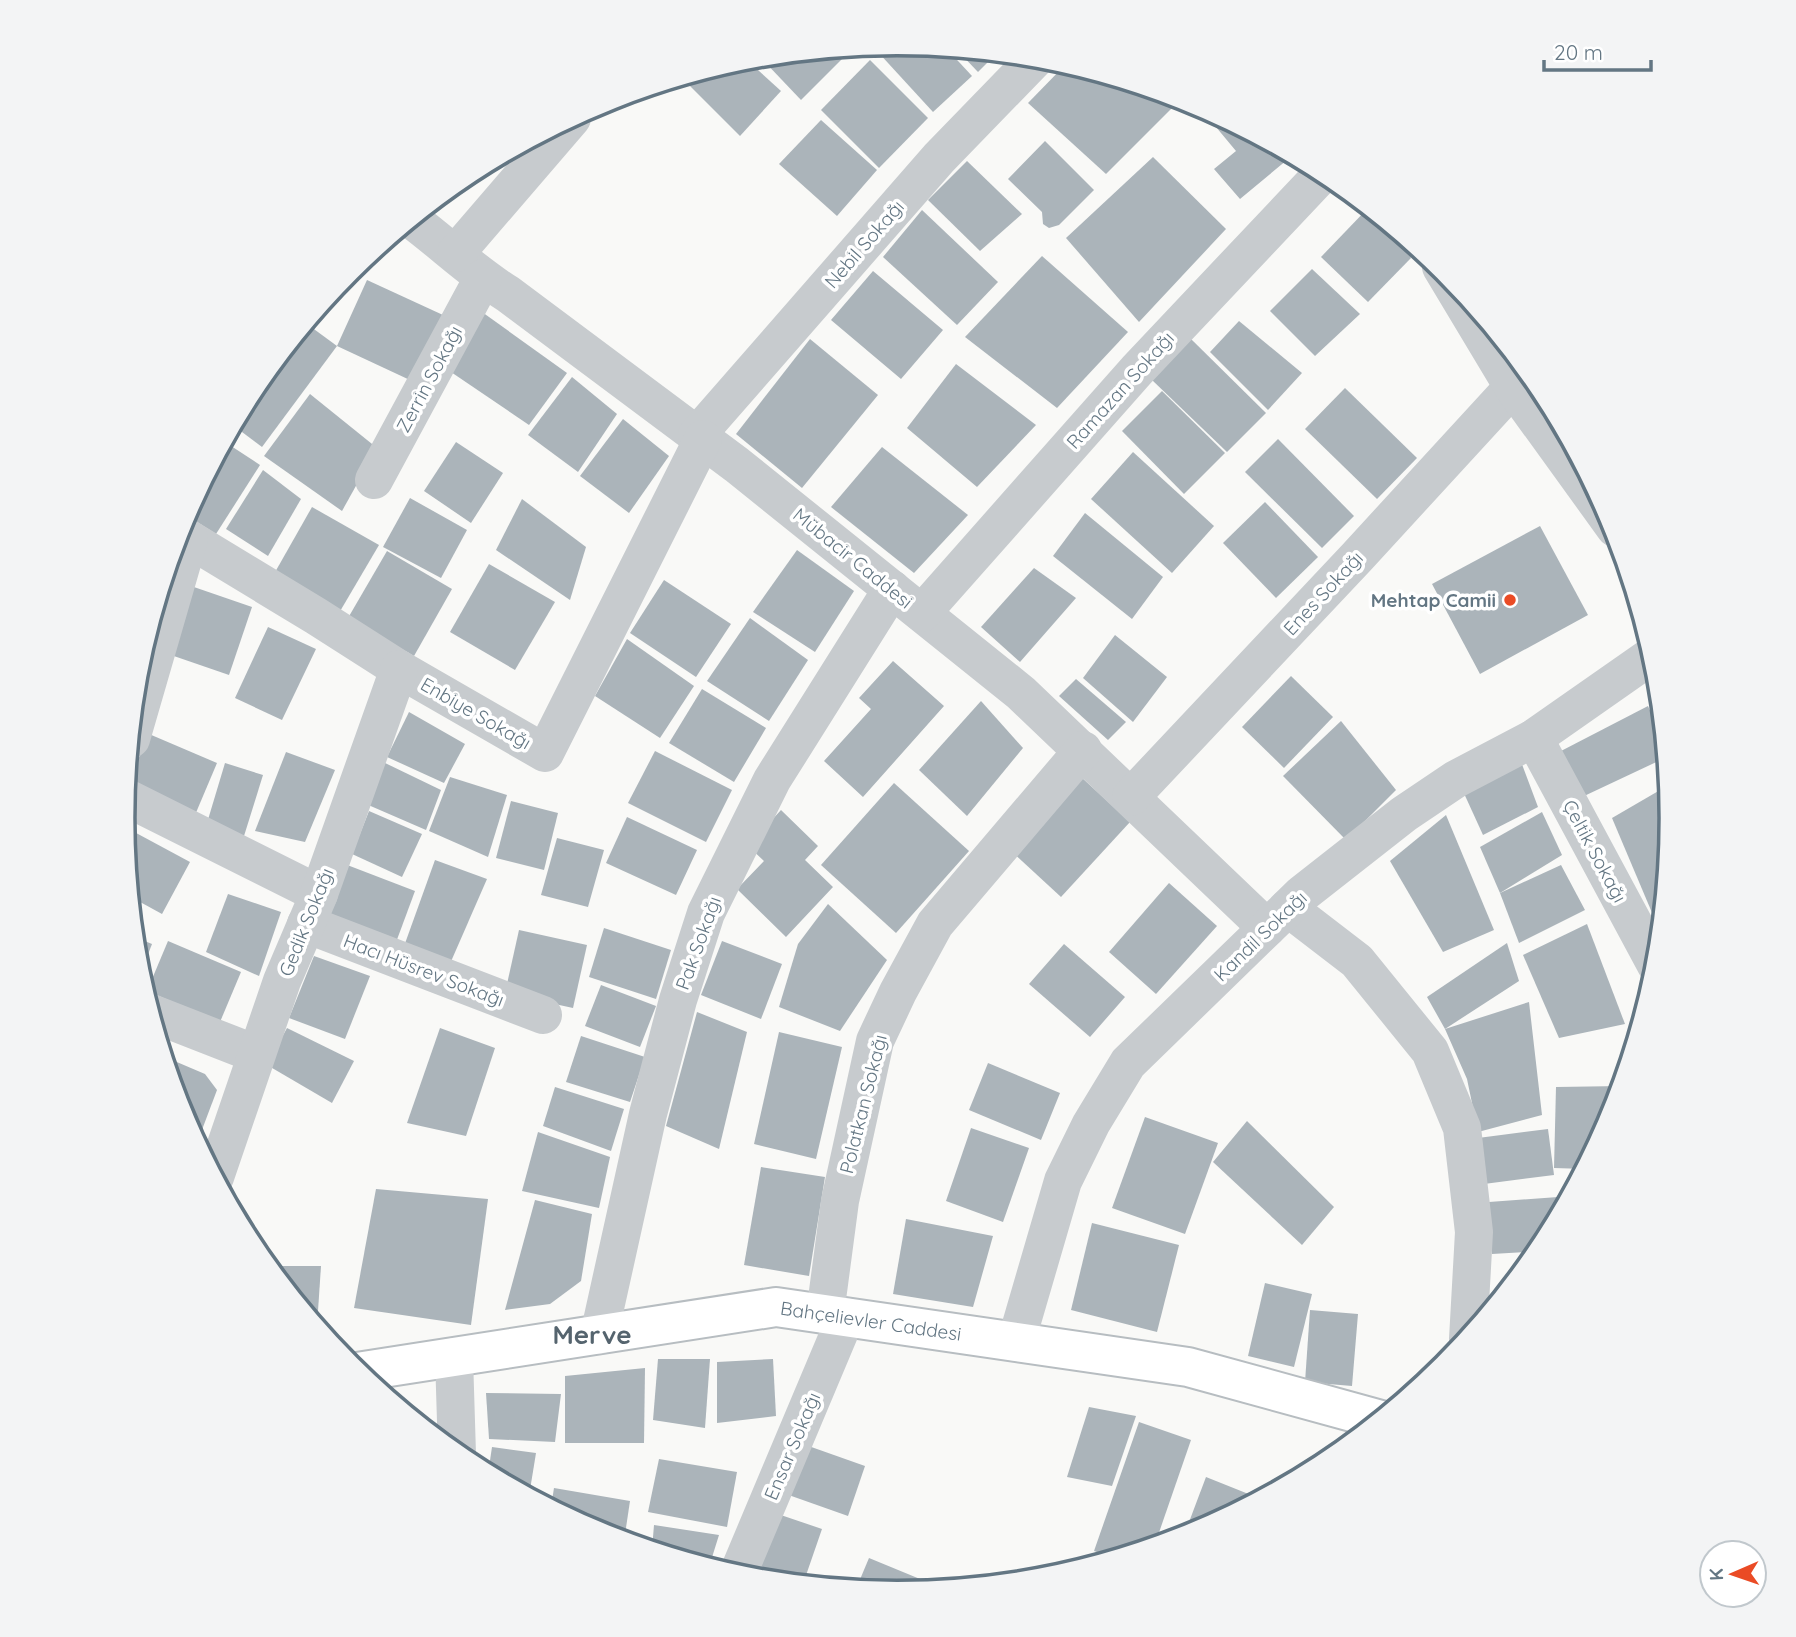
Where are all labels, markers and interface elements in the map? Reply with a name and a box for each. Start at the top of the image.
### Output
scale bar [1544,28,1651,72]
text: 20 m [1554,39,1603,65]
street label: Nebil Sokağı [819,195,909,293]
street label: Zerrin Sokağı [391,322,467,436]
street label: Ramazan Sokağı [1061,326,1179,454]
street label: Mübacir Caddesi [788,503,918,613]
street label: Enes Sokağı [1278,546,1368,640]
place label: Mehtap Camii [1371,588,1496,612]
marker: Mehtap Camii [1502,592,1518,608]
street label: Enbiye Sokağı [416,672,536,754]
street label: Çeltik Sokağı [1558,795,1632,907]
street label: Gedik Sokağı [273,864,339,980]
street label: Kandil Sokağı [1208,886,1312,986]
street label: Pak Sokağı [670,893,726,993]
street label: Hacı Hüsrev Sokağı [340,928,508,1012]
street label: Polatkan Sokağı [834,1032,892,1176]
street label: Bahçelievler Caddesi [779,1296,963,1346]
district label: Merve [552,1318,632,1351]
street label: Ensar Sokağı [759,1389,825,1503]
north arrow [1698,1539,1768,1609]
text: K [1704,1568,1728,1581]

